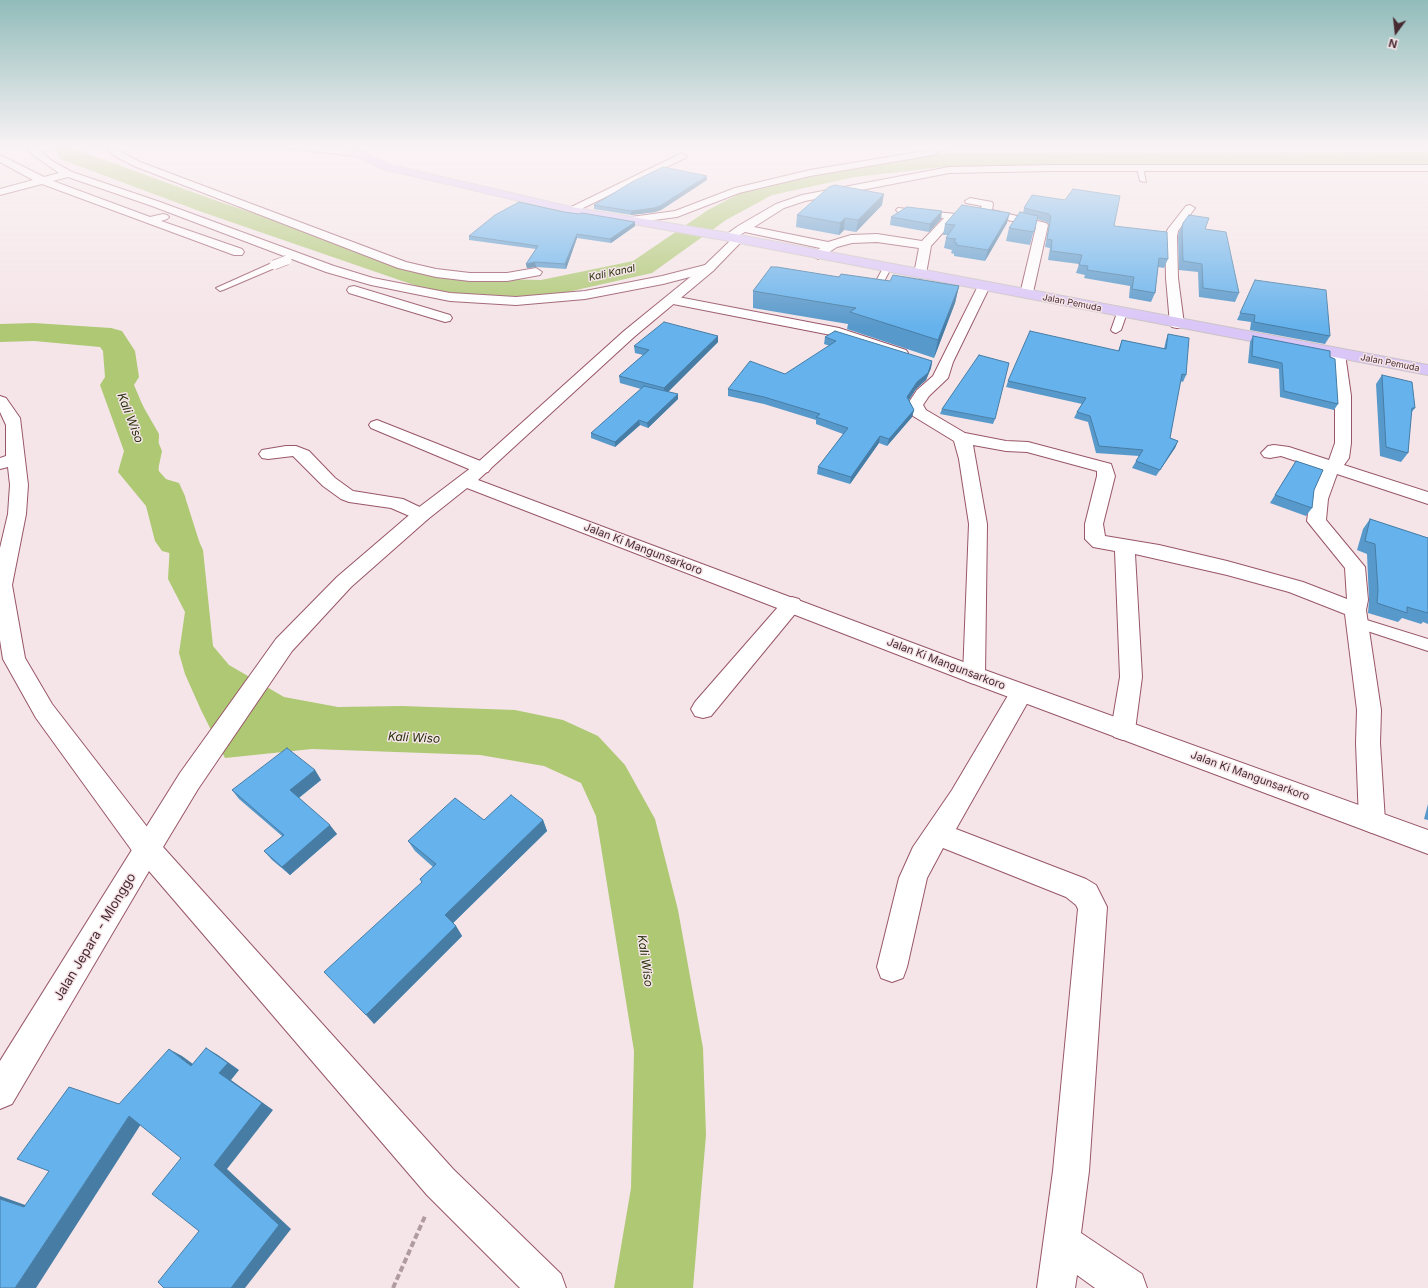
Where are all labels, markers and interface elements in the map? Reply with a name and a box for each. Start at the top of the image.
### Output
north arrow [1376,12,1416,52]
text: N [1387,36,1399,51]
water label: Kali Kanal [588,262,636,284]
street label: Jalan Pemuda [1042,292,1102,314]
street label: Jalan Pemuda [1360,352,1420,374]
water label: Kali Wiso [114,391,146,445]
street label: Jalan Ki Mangunsarkoro [582,520,704,578]
street label: Jalan Ki Mangunsarkoro [885,635,1007,693]
water label: Kali Wiso [387,729,441,747]
street label: Jalan Ki Mangunsarkoro [1189,748,1311,804]
street label: Jalan Jepara - Mlonggo [51,870,139,1004]
water label: Kali Wiso [634,934,656,988]

